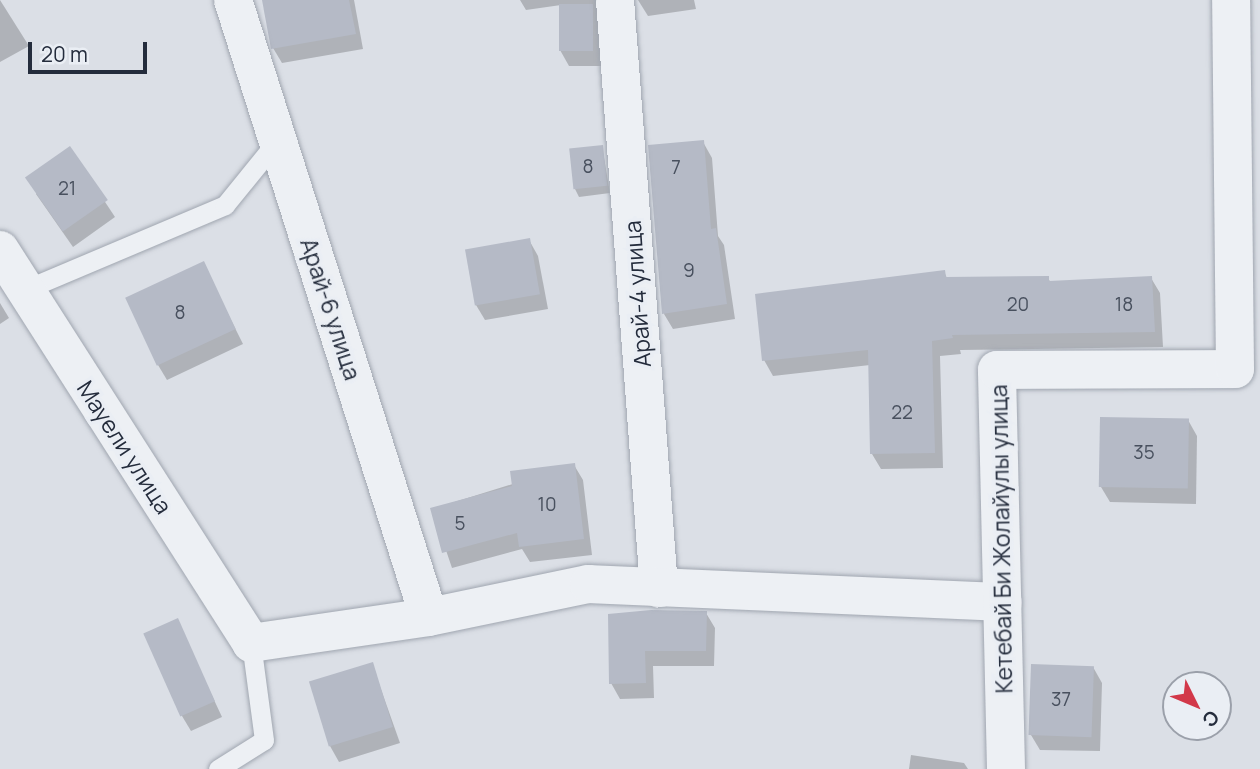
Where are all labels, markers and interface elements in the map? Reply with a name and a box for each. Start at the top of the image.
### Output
scale bar [32,28,150,72]
text: 20 m [41,40,88,68]
house number: 8 [582,156,594,178]
house number: 7 [671,157,681,179]
house number: 21 [58,178,76,200]
street label: Арай-4 улица [618,220,656,368]
street label: Арай-6 улица [295,235,367,383]
house number: 9 [683,260,695,282]
house number: 20 [1007,294,1029,316]
house number: 18 [1115,294,1133,316]
house number: 8 [174,302,186,324]
street label: Мауели улица [72,375,178,519]
street label: Кетебай Би Жолайулы улица [985,384,1017,694]
house number: 22 [891,402,913,424]
house number: 35 [1133,442,1155,464]
house number: 10 [538,494,556,516]
house number: 5 [455,513,465,535]
north arrow [1162,671,1232,741]
house number: 37 [1051,689,1071,711]
text: С [1197,705,1225,733]

